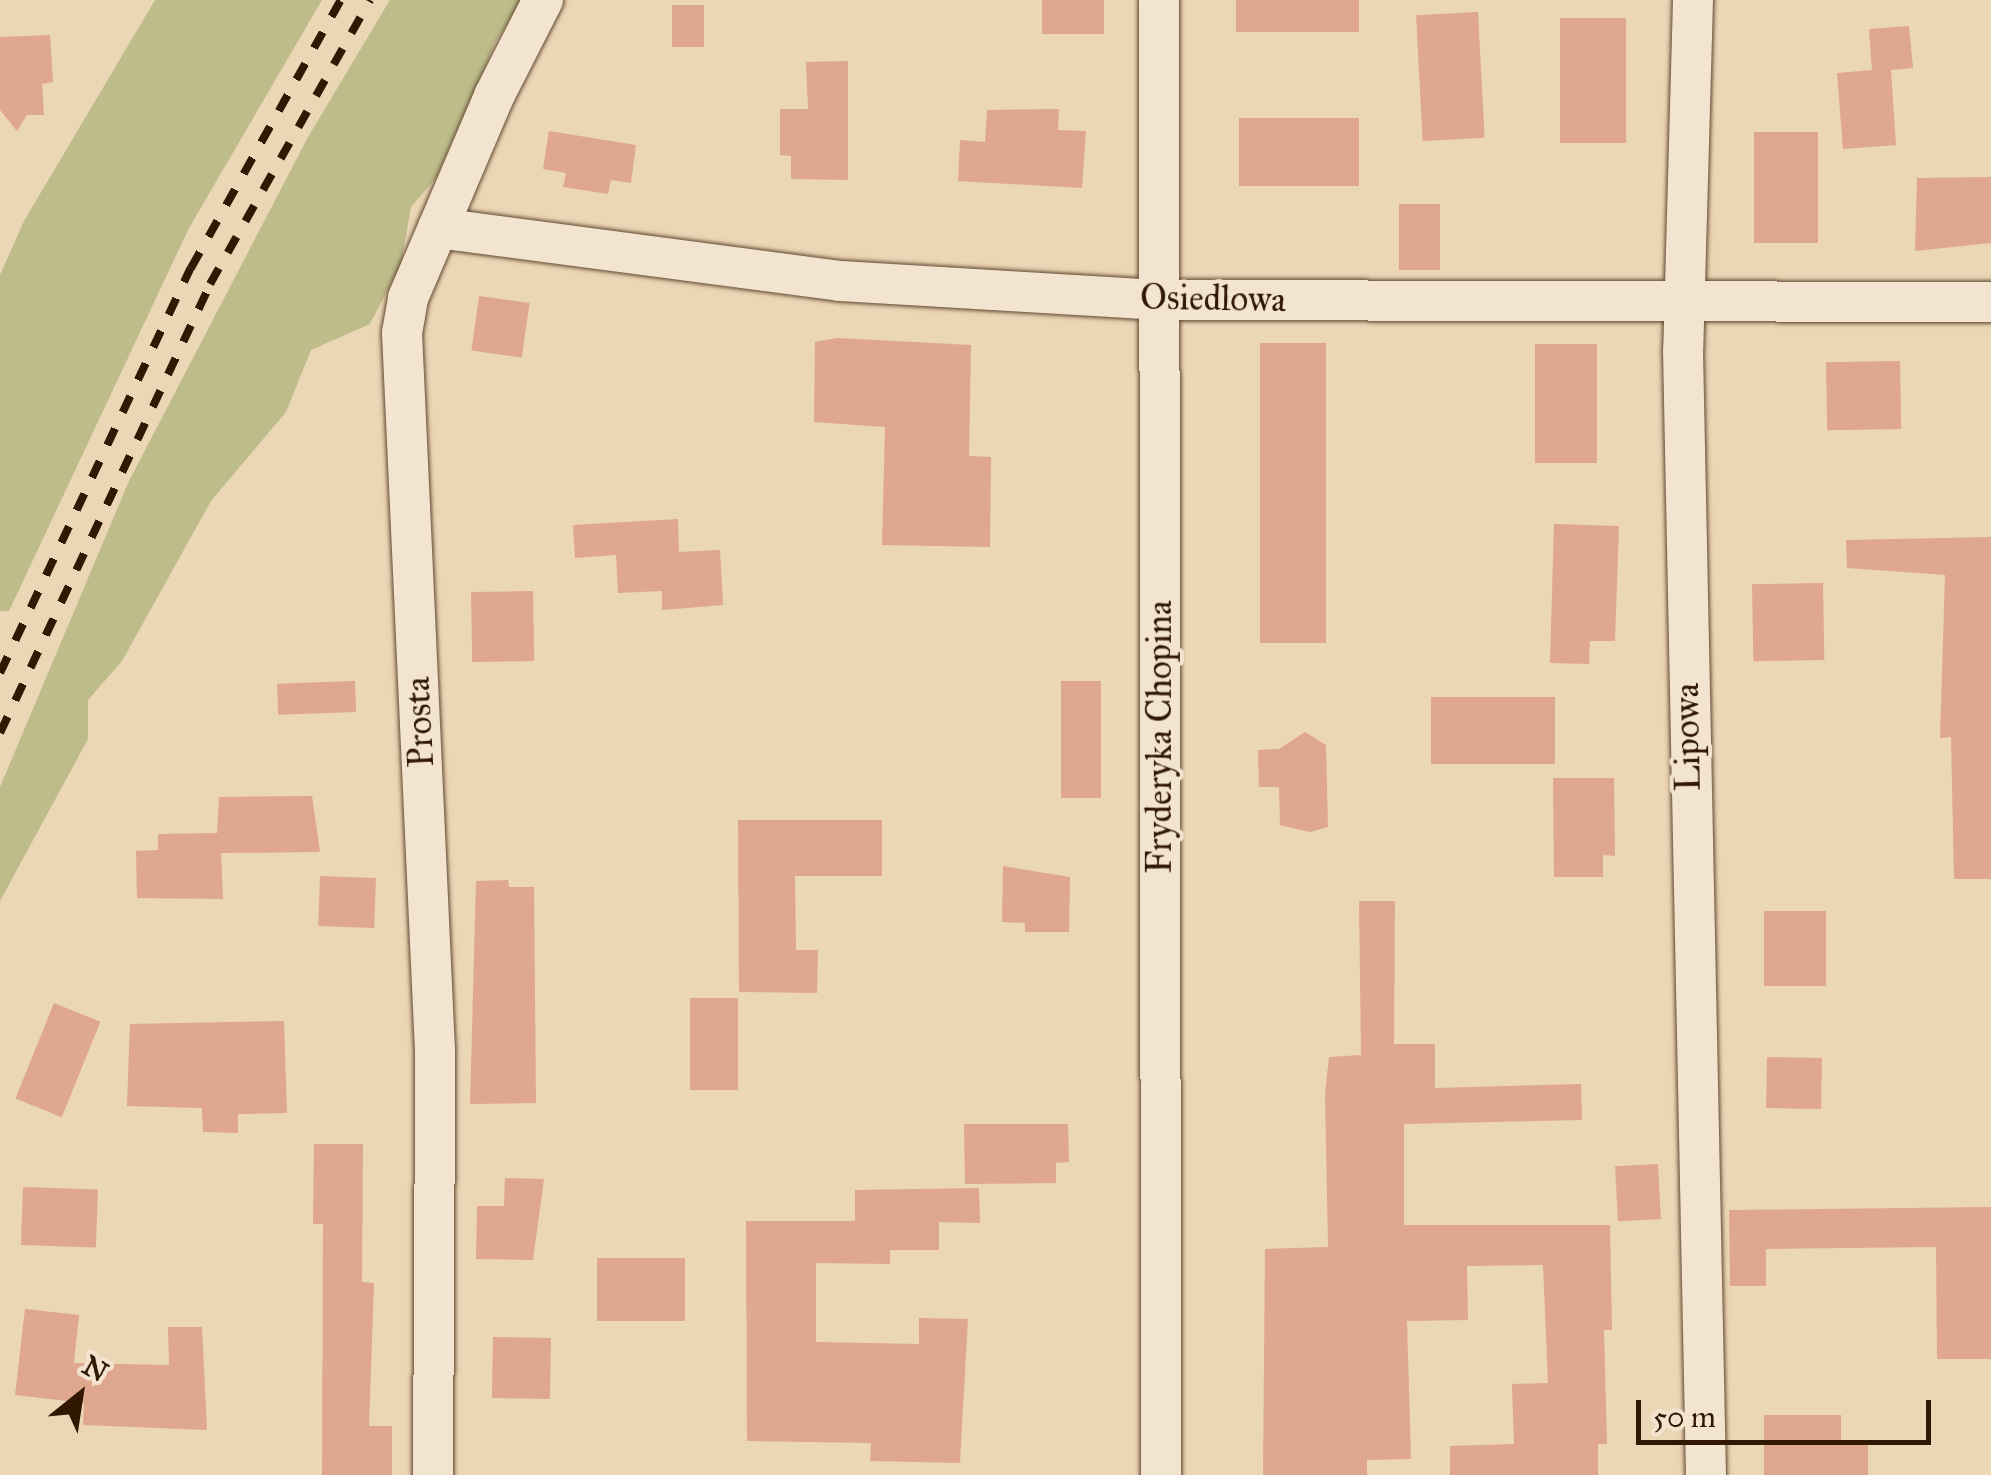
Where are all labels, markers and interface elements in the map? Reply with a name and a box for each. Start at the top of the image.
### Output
street label: Osiedlowa [1140,277,1286,321]
street label: Fryderyka Chopina [1139,600,1181,874]
street label: Prosta [397,676,443,768]
street label: Lipowa [1666,682,1710,792]
north arrow [30,1345,130,1445]
text: N [76,1347,114,1390]
scale bar [1641,1380,1936,1442]
text: 50 m [1653,1399,1716,1435]

